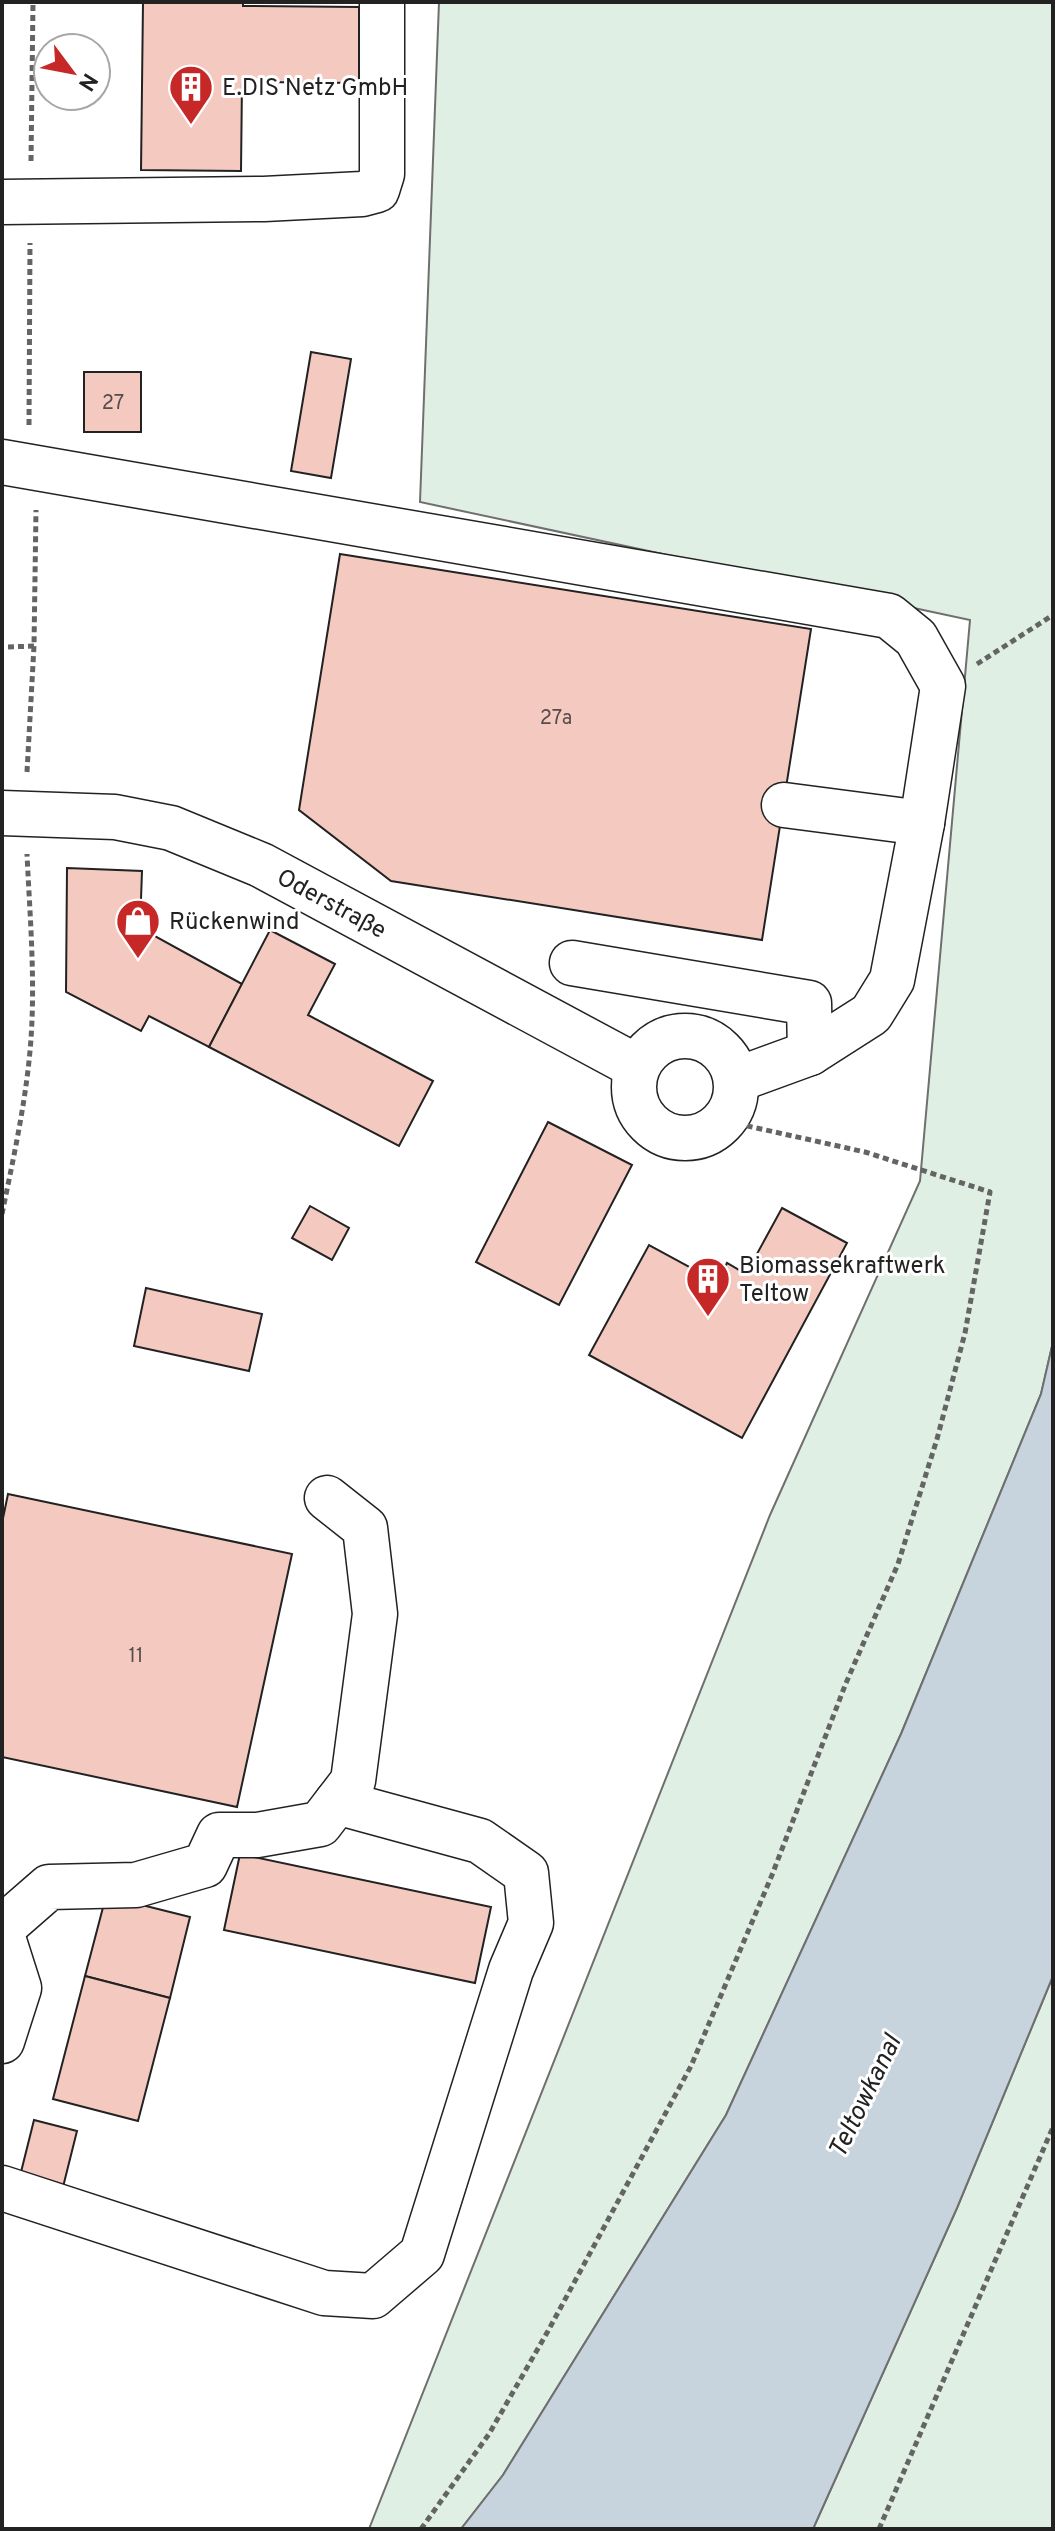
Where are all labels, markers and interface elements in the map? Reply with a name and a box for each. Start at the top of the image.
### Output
north arrow [32,32,112,112]
building icon: E.DIS Netz GmbH [167,63,215,126]
text: N [71,67,102,95]
place label: E.DIS Netz GmbH [222,74,408,104]
house number: 27 [102,391,124,417]
house number: 27a [540,706,572,732]
street label: Oderstraße [271,863,391,946]
shop icon: Rückenwind [114,897,162,960]
place label: Rückenwind [169,908,300,938]
place label: Biomassekraftwerk Teltow [739,1252,946,1310]
building icon: Biomassekraftwerk Teltow [684,1255,732,1318]
house number: 11 [129,1644,143,1670]
water label: Teltowkanal [822,2029,911,2164]

